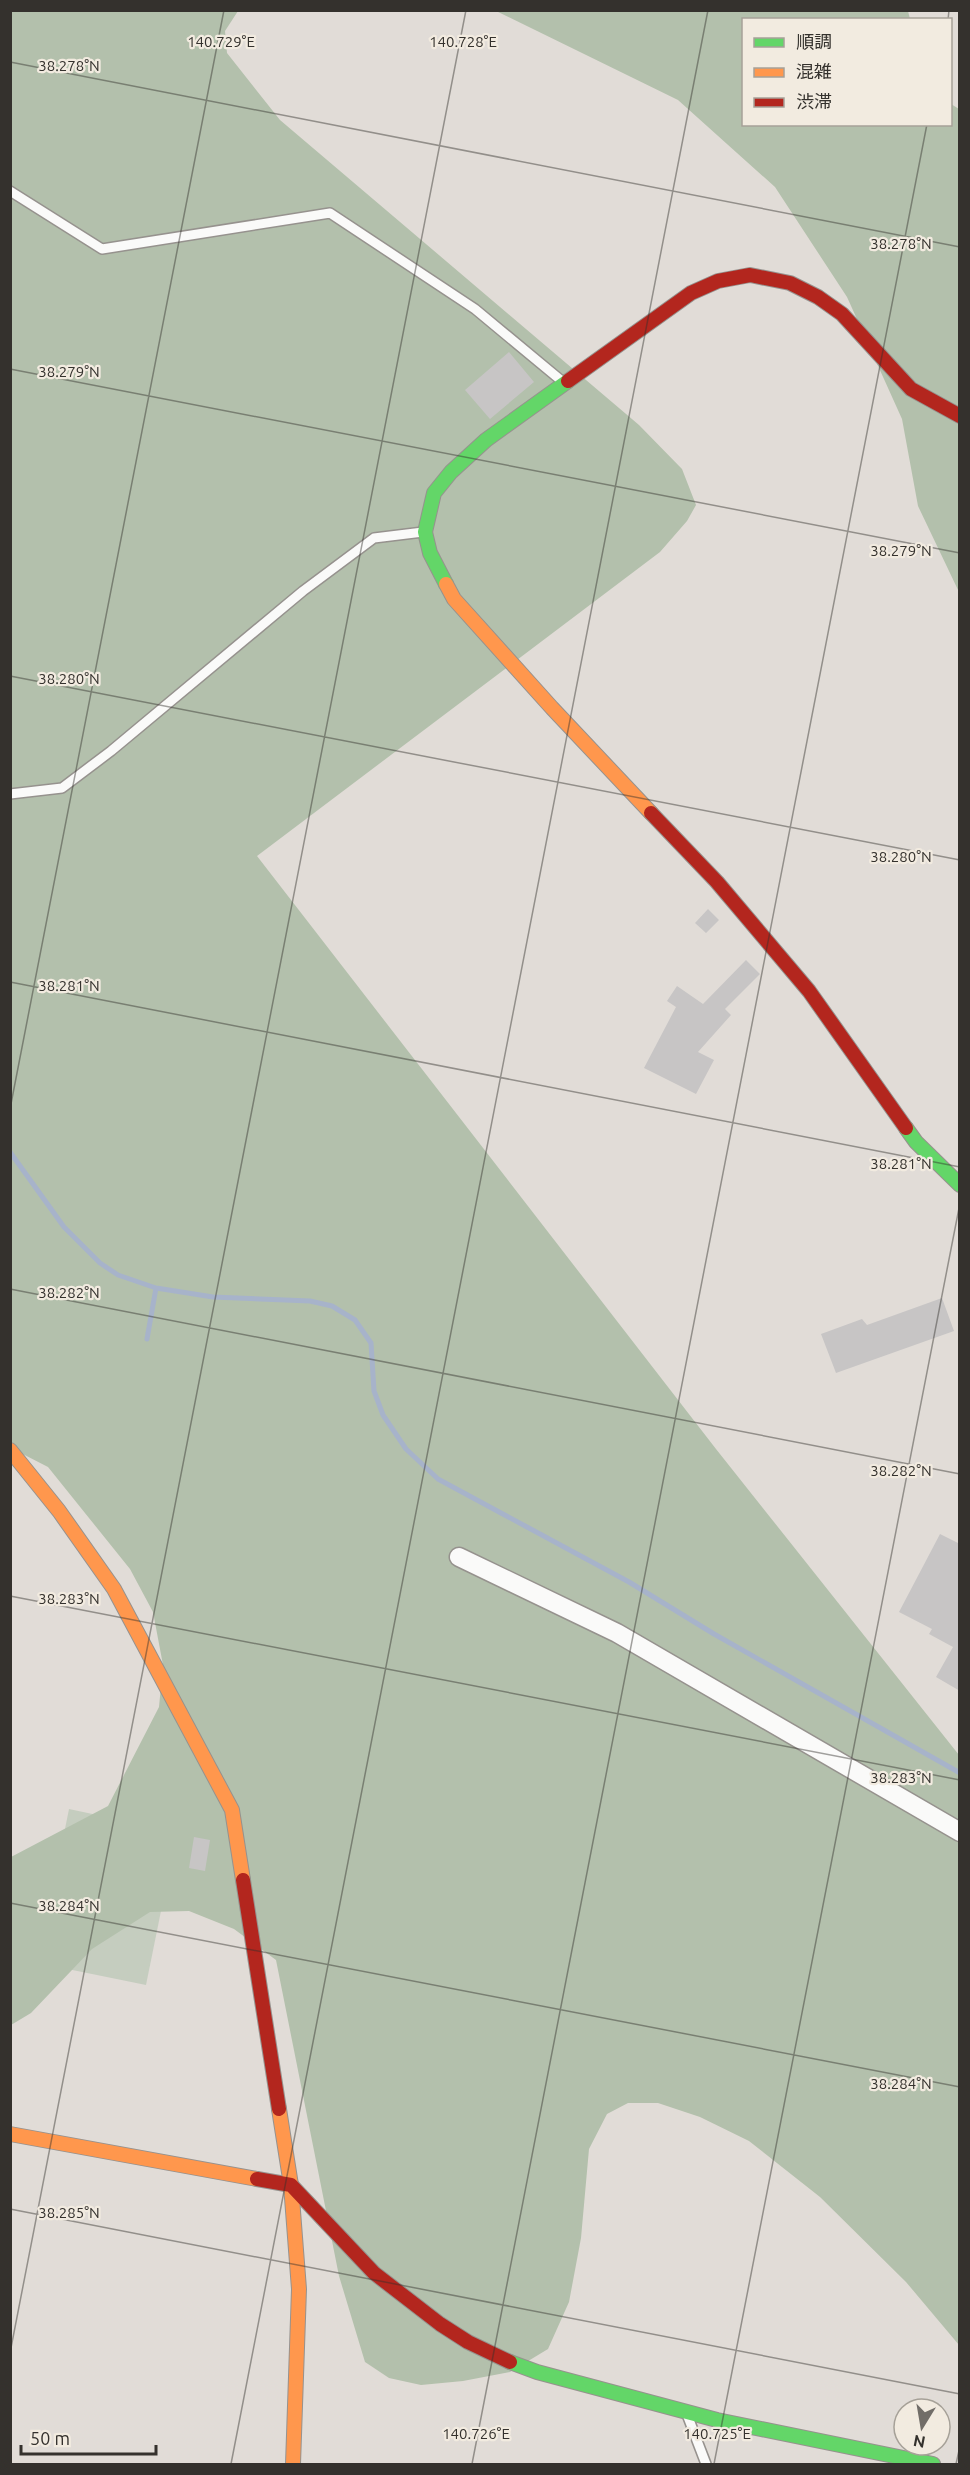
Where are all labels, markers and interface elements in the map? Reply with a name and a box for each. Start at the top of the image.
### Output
legend [742,18,952,126]
text: 順調 [796,31,832,51]
text: 140.729°E [187,33,255,50]
text: 140.728°E [429,33,497,50]
text: 38.278°N [38,57,100,74]
text: 混雑 [796,61,832,81]
text: 渋滞 [796,91,832,111]
text: 38.278°N [870,235,932,252]
text: 38.279°N [38,363,100,380]
text: 38.279°N [870,542,932,559]
text: 38.280°N [38,670,100,687]
text: 38.280°N [870,848,932,865]
text: 38.281°N [38,977,100,994]
text: 38.281°N [870,1155,932,1172]
text: 38.282°N [38,1284,100,1301]
text: 38.282°N [870,1462,932,1479]
text: 38.283°N [38,1590,100,1607]
text: 38.283°N [870,1769,932,1786]
text: 38.284°N [38,1897,100,1914]
text: 38.284°N [870,2075,932,2092]
text: 38.285°N [38,2204,100,2221]
north arrow [892,2397,952,2457]
scale bar [21,2418,156,2456]
text: 140.726°E [442,2425,510,2442]
text: 140.725°E [683,2425,751,2442]
text: 50 m [30,2428,70,2448]
text: N [912,2432,927,2452]

